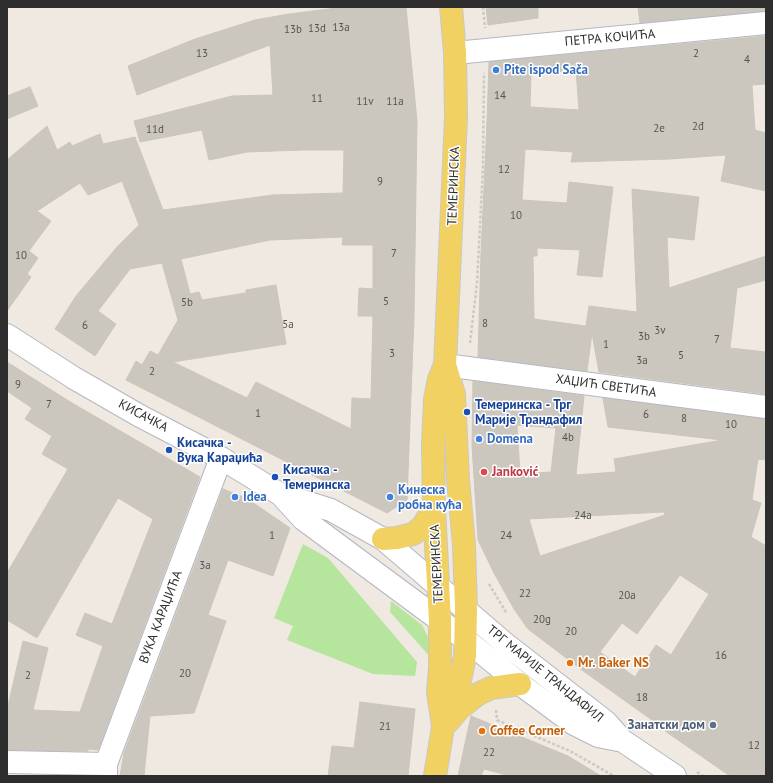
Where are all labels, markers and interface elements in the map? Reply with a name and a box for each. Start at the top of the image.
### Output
house number: 13a [332,21,350,35]
house number: 13d [308,22,326,36]
house number: 13b [284,23,302,37]
street label: ПЕТРА КОЧИЋА [564,26,656,50]
house number: 13 [196,47,208,61]
house number: 2 [693,47,699,61]
house number: 4 [744,53,750,67]
place label: Pite ispod Sača [504,62,588,78]
marker: Pite ispod Sača [491,65,501,75]
house number: 14 [494,89,506,103]
house number: 11 [311,92,323,106]
house number: 11v [356,95,374,109]
house number: 11a [386,95,404,109]
house number: 2đ [692,120,704,134]
house number: 2e [653,122,665,136]
house number: 11d [146,123,164,137]
street label: ТЕМЕРИНСКА [445,146,463,226]
house number: 12 [498,163,510,177]
house number: 9 [377,175,383,189]
house number: 10 [510,209,522,223]
house number: 7 [391,247,397,261]
house number: 10 [15,249,27,263]
house number: 5 [383,295,389,309]
house number: 5b [181,296,193,310]
house number: 8 [482,317,488,331]
house number: 5a [282,318,294,332]
house number: 6 [82,319,88,333]
house number: 3v [654,324,666,338]
house number: 3b [638,330,650,344]
house number: 7 [714,333,720,347]
house number: 1 [603,338,609,352]
house number: 3 [389,347,395,361]
house number: 5 [678,349,684,363]
house number: 3a [636,354,648,368]
house number: 2 [149,365,155,379]
street label: ХАЏИЋ СВЕТИЋА [555,371,657,401]
house number: 9 [15,378,21,392]
street label: КИСАЧКА [115,396,171,436]
place label: Темеринска - Трг Марије Трандафил [475,397,582,428]
house number: 7 [46,398,52,412]
house number: 1 [255,407,261,421]
marker: Темеринска - Трг Марије Трандафил [462,407,472,417]
house number: 6 [643,408,649,422]
house number: 8 [681,412,687,426]
house number: 10 [725,418,737,432]
place label: Domena [487,431,533,447]
house number: 4b [562,431,574,445]
marker: Domena [474,434,484,444]
place label: Кисачка - Вука Караџића [177,435,263,466]
marker: Кисачка - Вука Караџића [164,445,174,455]
place label: Кисачка - Темеринска [283,462,350,493]
place label: Janković [492,464,538,480]
marker: Janković [479,467,489,477]
marker: Кисачка - Темеринска [270,472,280,482]
place label: Кинеска робна кућа [398,482,462,513]
place label: Idea [243,489,267,505]
marker: Idea [230,492,240,502]
marker: Кинеска робна кућа [385,492,395,502]
house number: 24a [574,509,592,523]
street label: ТЕМЕРИНСКА [427,524,447,604]
house number: 1 [269,529,275,543]
house number: 24 [500,529,512,543]
house number: 3a [199,559,211,573]
street label: ВУКА КАРАЏИЋА [136,568,186,666]
house number: 22 [519,587,531,601]
house number: 20a [618,589,636,603]
house number: 20g [533,613,551,627]
street label: ТРГ МАРИЈЕ ТРАНДАФИЛ [484,622,606,726]
house number: 20 [565,625,577,639]
house number: 16 [715,649,727,663]
place label: Mr. Baker NS [578,655,649,671]
marker: Mr. Baker NS [565,658,575,668]
house number: 20 [179,667,191,681]
house number: 2 [25,669,31,683]
house number: 18 [636,691,648,705]
place label: Занатски дом [628,717,705,733]
house number: 21 [379,720,391,734]
marker: Занатски дом [708,720,718,730]
place label: Coffee Corner [490,723,565,739]
marker: Coffee Corner [477,726,487,736]
house number: 12 [748,739,760,753]
house number: 22 [483,746,495,760]

